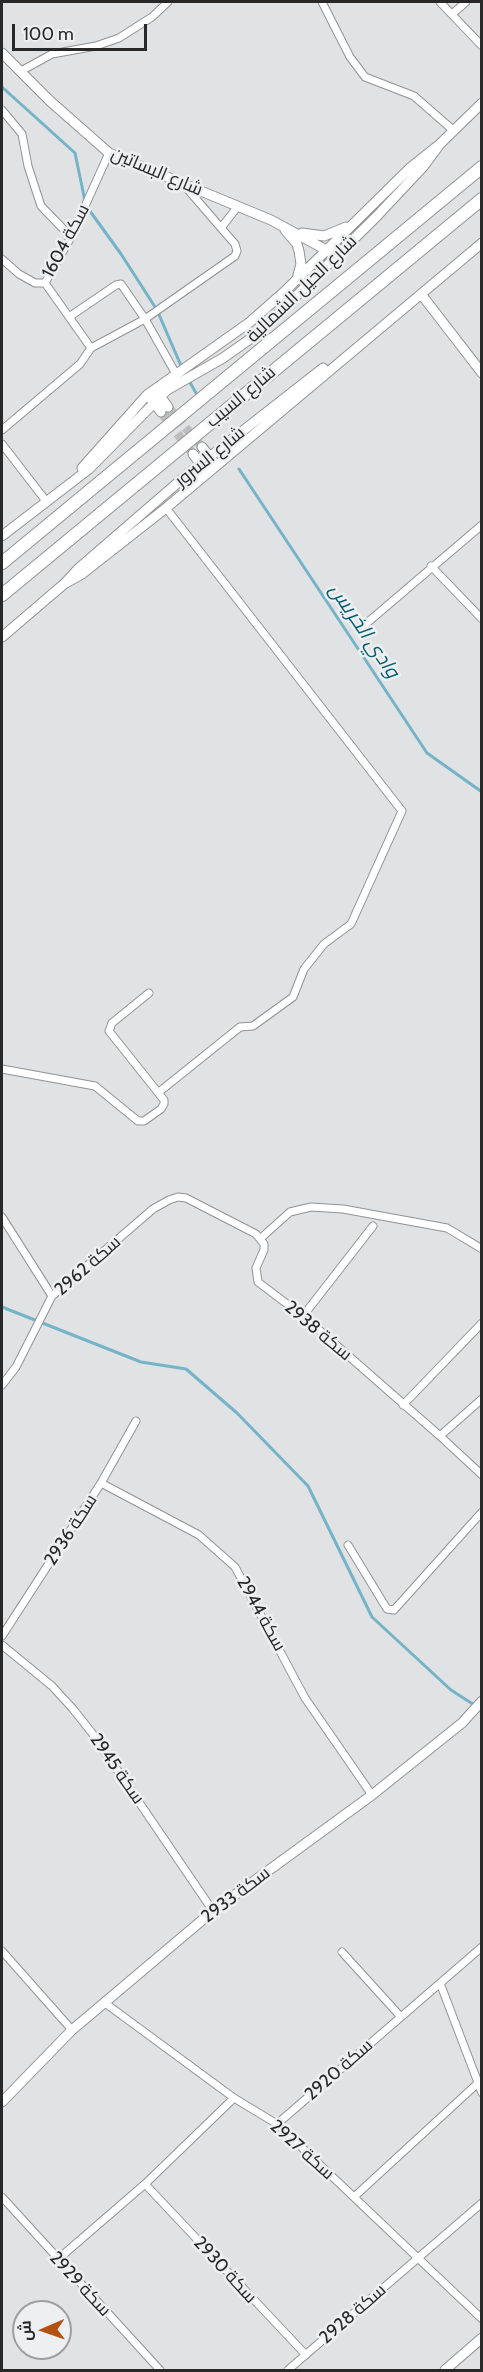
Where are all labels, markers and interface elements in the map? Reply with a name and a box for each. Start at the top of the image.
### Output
scale bar [15,12,150,50]
text: 100 m [23,23,74,45]
street label: شارع البساتين [108,143,206,201]
street label: سكة 1604 [38,201,94,281]
street label: شارع الحيل الشمالية [242,231,362,347]
street label: شارع السيب [202,362,280,432]
street label: شارع السرور [171,422,249,492]
water label: وادي الخريس [324,579,404,683]
street label: سكة 2962 [51,1231,125,1301]
street label: سكة 2938 [280,1297,356,1365]
street label: سكة 2936 [40,1490,102,1570]
street label: سكة 2944 [232,1573,290,1655]
street label: سكة 2945 [85,1730,149,1808]
street label: سكة 2933 [197,1862,275,1928]
street label: سكة 2920 [301,2035,377,2105]
street label: سكة 2927 [265,2115,339,2185]
street label: سكة 2930 [189,2232,261,2308]
street label: سكة 2929 [45,2247,115,2321]
street label: سكة 2928 [315,2279,391,2349]
north arrow [12,2300,72,2360]
text: ش [16,2320,35,2341]

